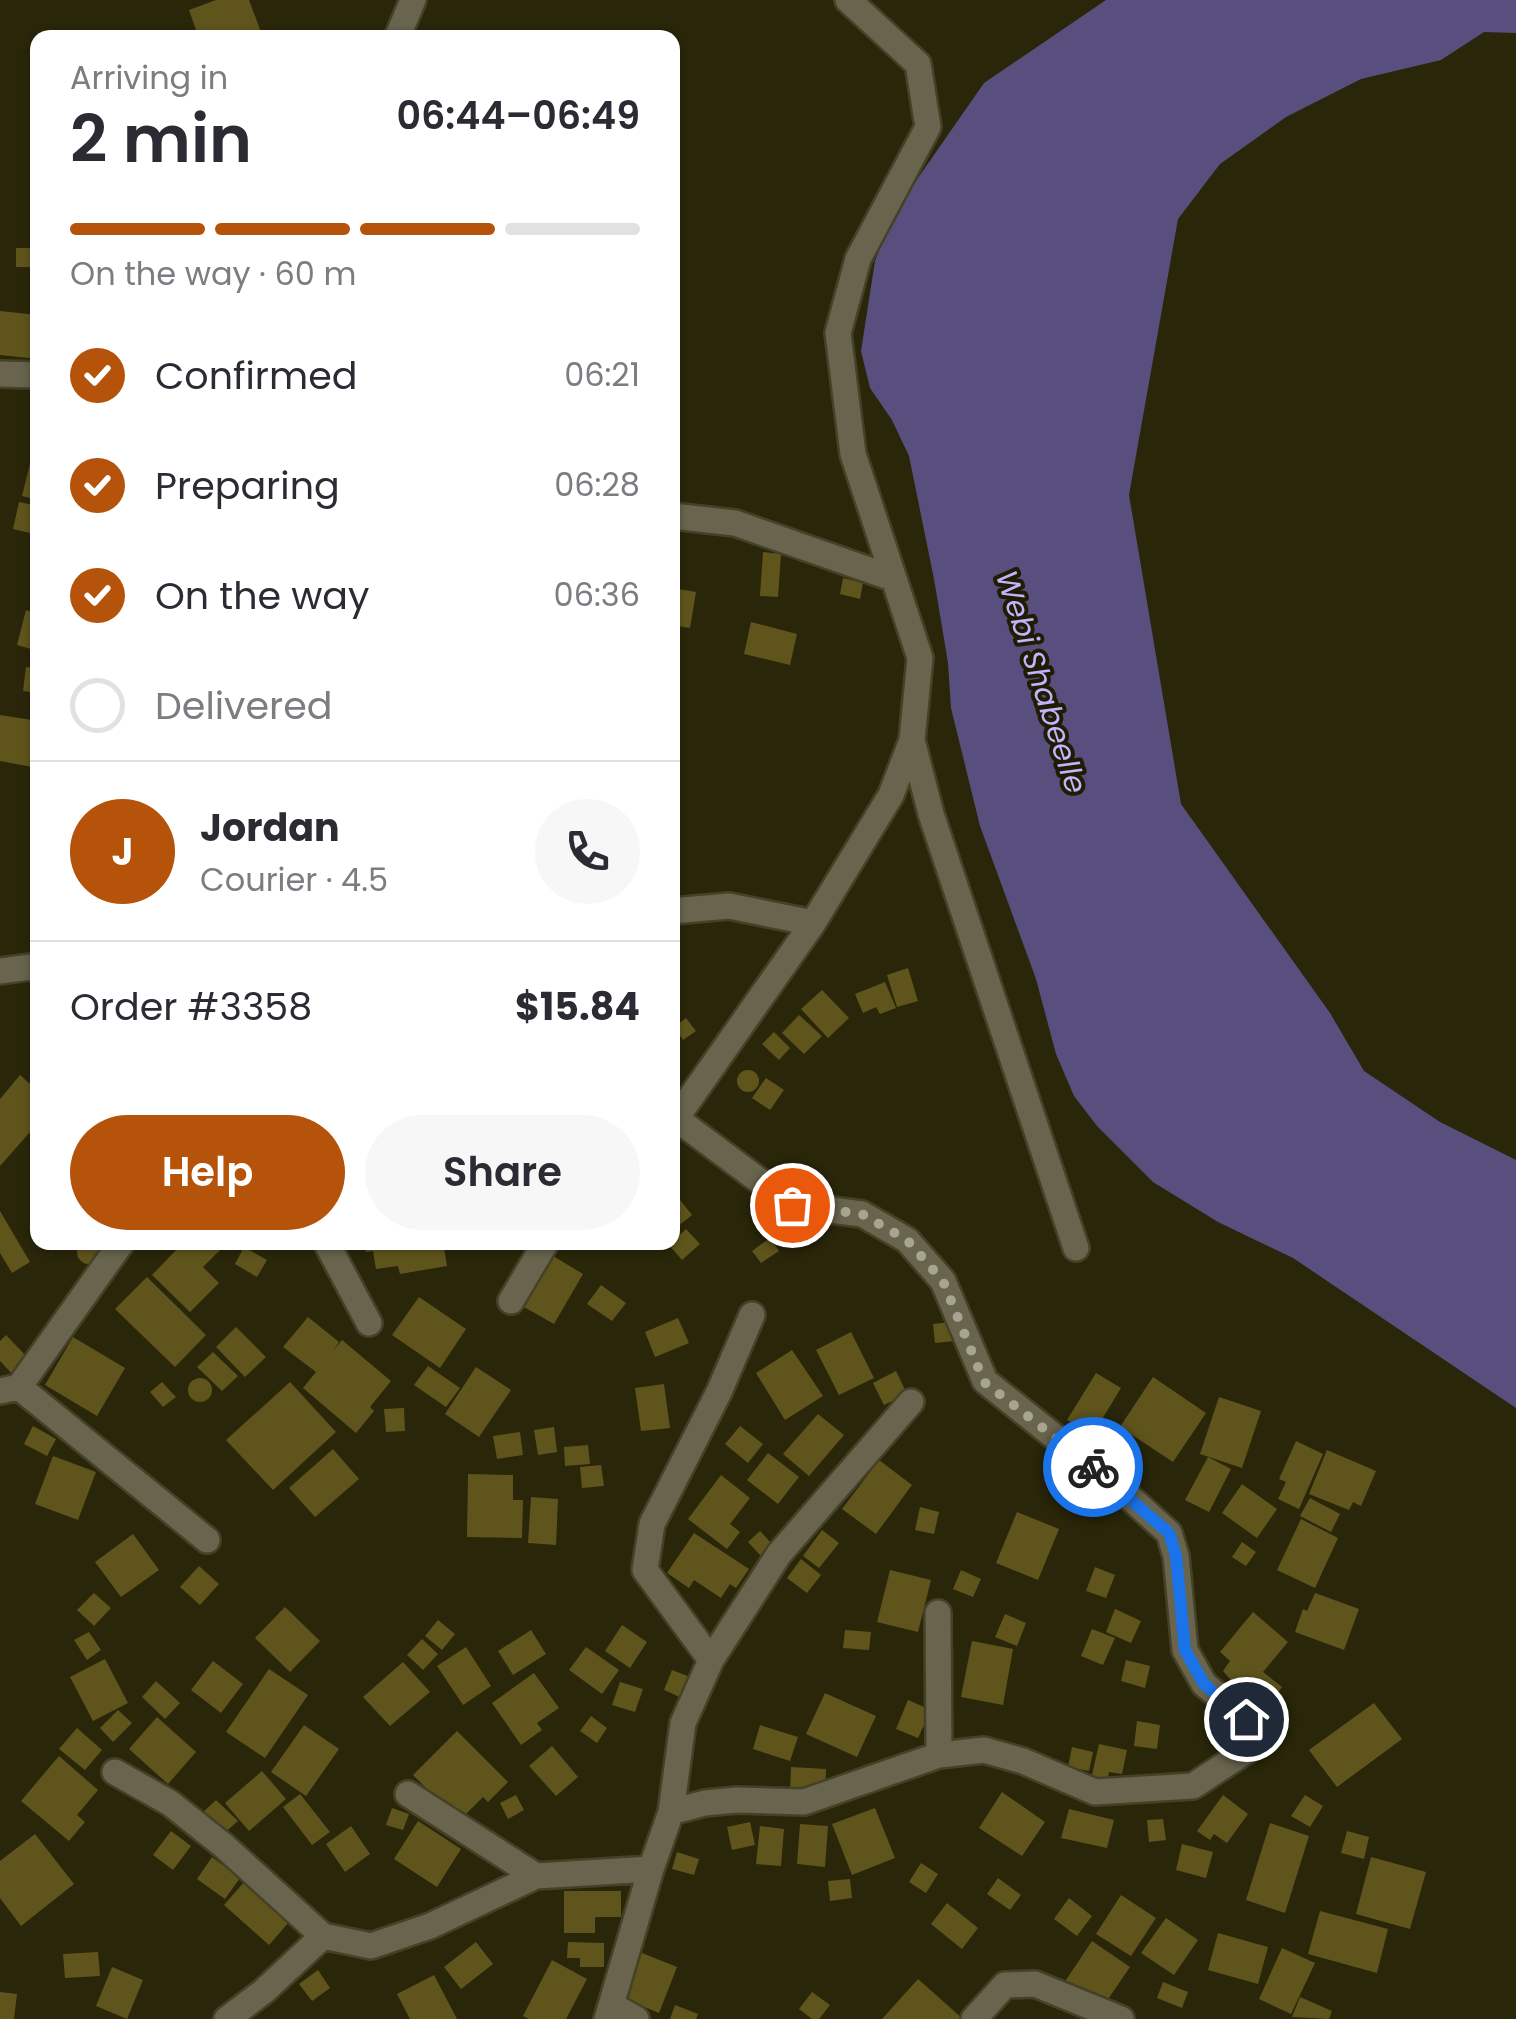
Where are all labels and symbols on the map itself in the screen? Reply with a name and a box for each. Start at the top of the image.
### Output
water label: Webi Shabeelle [985,565,1098,799]
pin [750,1163,835,1248]
courier [1043,1417,1143,1517]
pin [1204,1677,1289,1762]

